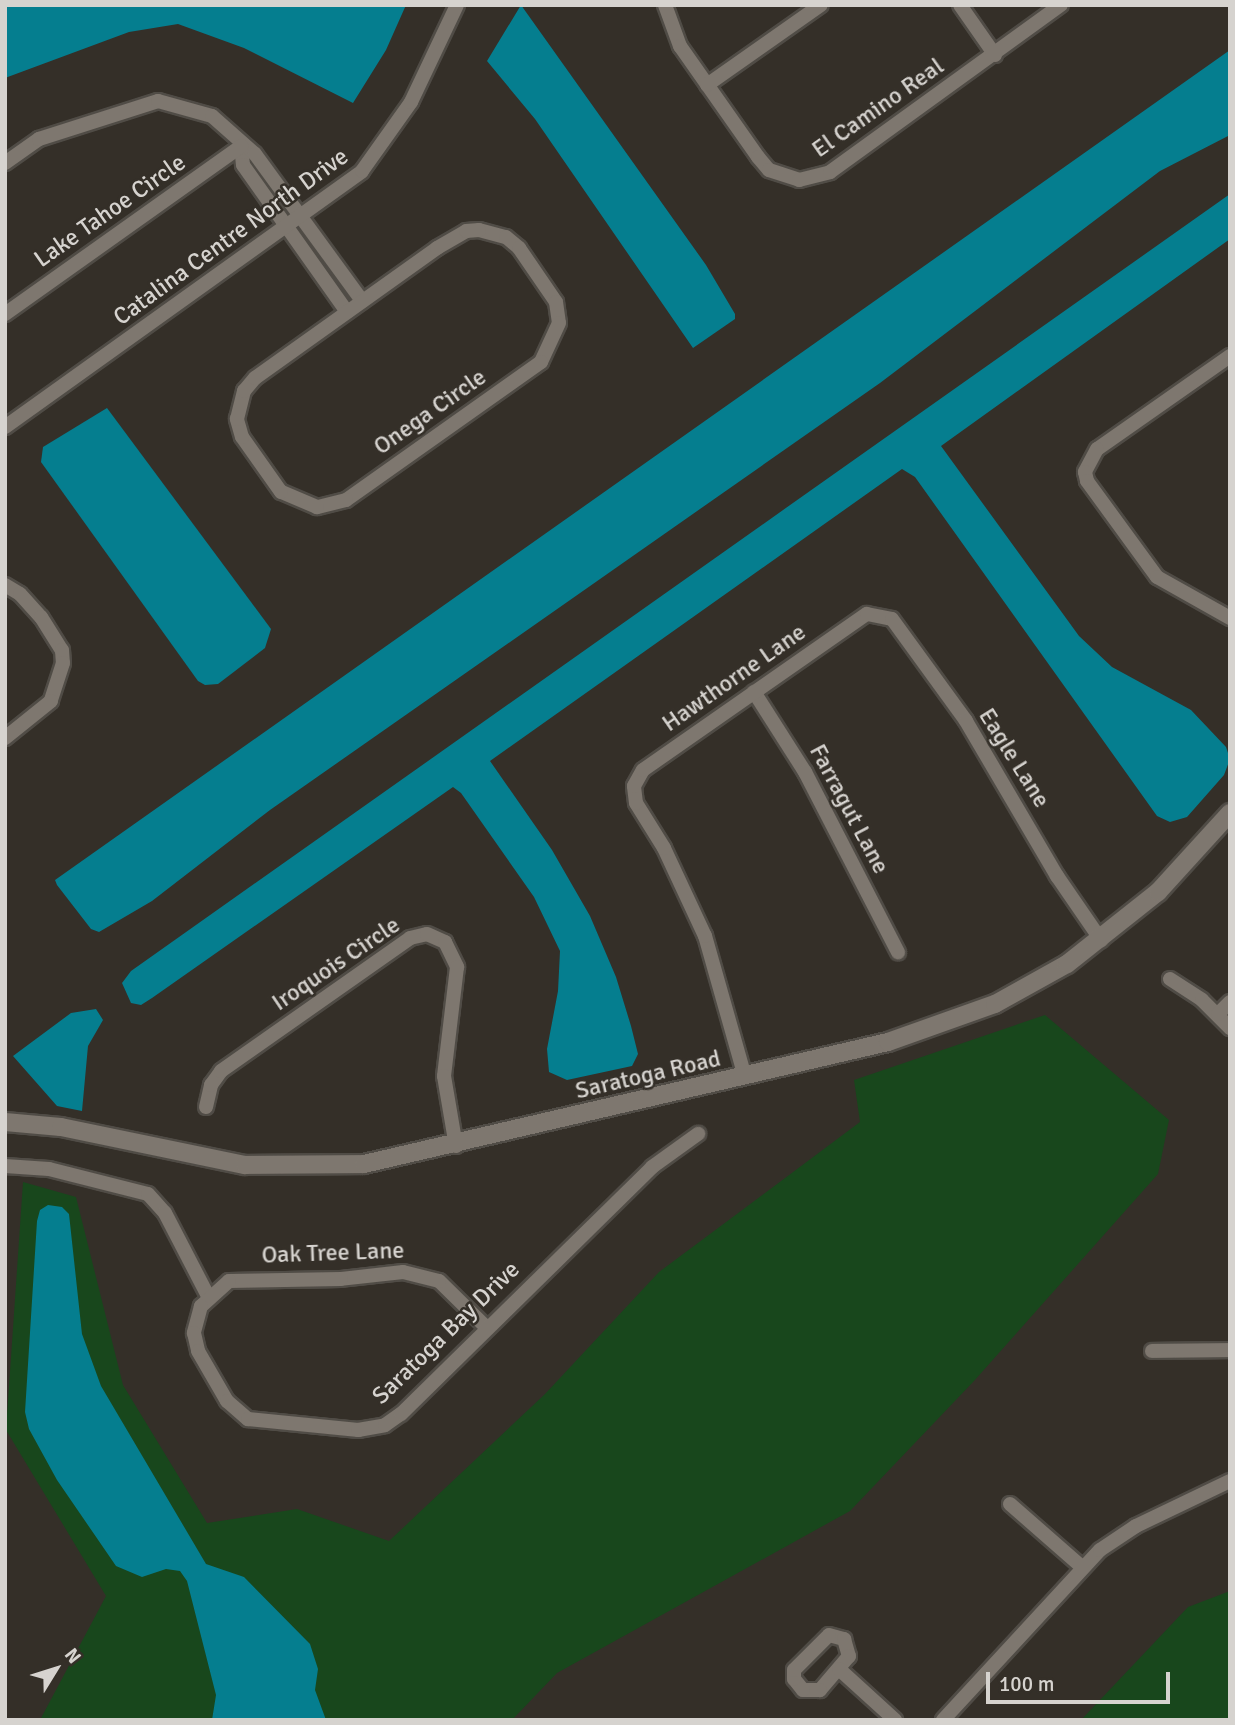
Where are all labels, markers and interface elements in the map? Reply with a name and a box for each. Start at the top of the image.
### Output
street label: El Camino Real [807,52,949,164]
street label: Catalina Centre North Drive [108,142,354,332]
street label: Lake Tahoe Circle [29,148,191,274]
street label: Onega Circle [368,363,492,461]
street label: Hawthorne Lane [657,618,811,738]
street label: Eagle Lane [972,703,1056,813]
street label: Farragut Lane [803,739,895,879]
street label: Iroquois Circle [267,911,405,1017]
street label: Saratoga Road [573,1044,723,1106]
street label: Oak Tree Lane [261,1236,405,1270]
street label: Saratoga Bay Drive [366,1255,526,1411]
north arrow [21,1634,91,1704]
text: N [59,1643,86,1669]
scale bar [990,1658,1174,1702]
text: 100 m [999,1671,1054,1697]

